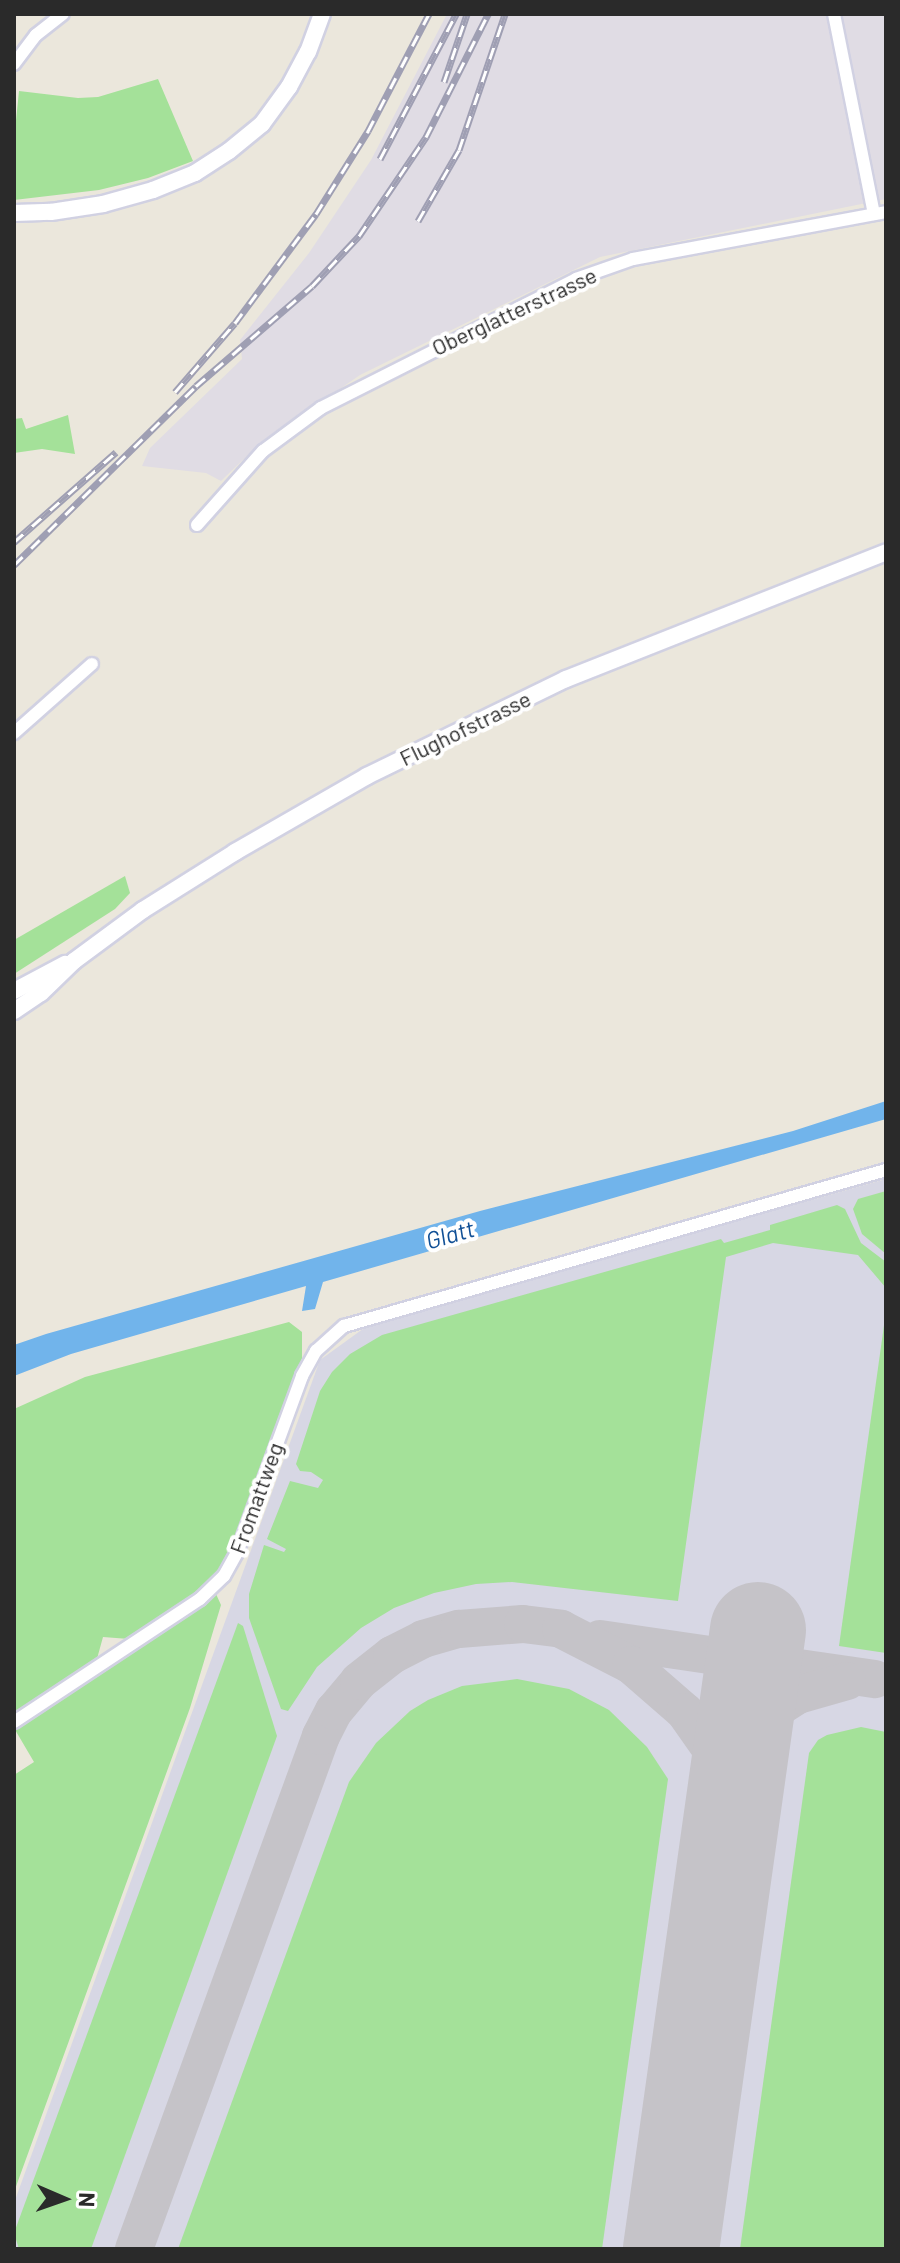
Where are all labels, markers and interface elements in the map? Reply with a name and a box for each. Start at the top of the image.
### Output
street label: Oberglatterstrasse [427,261,601,361]
street label: Flughofstrasse [395,685,535,771]
water label: Glatt [422,1213,478,1255]
street label: Fromattweg [224,1439,288,1557]
north arrow [24,2159,104,2239]
text: N [75,2192,101,2208]

